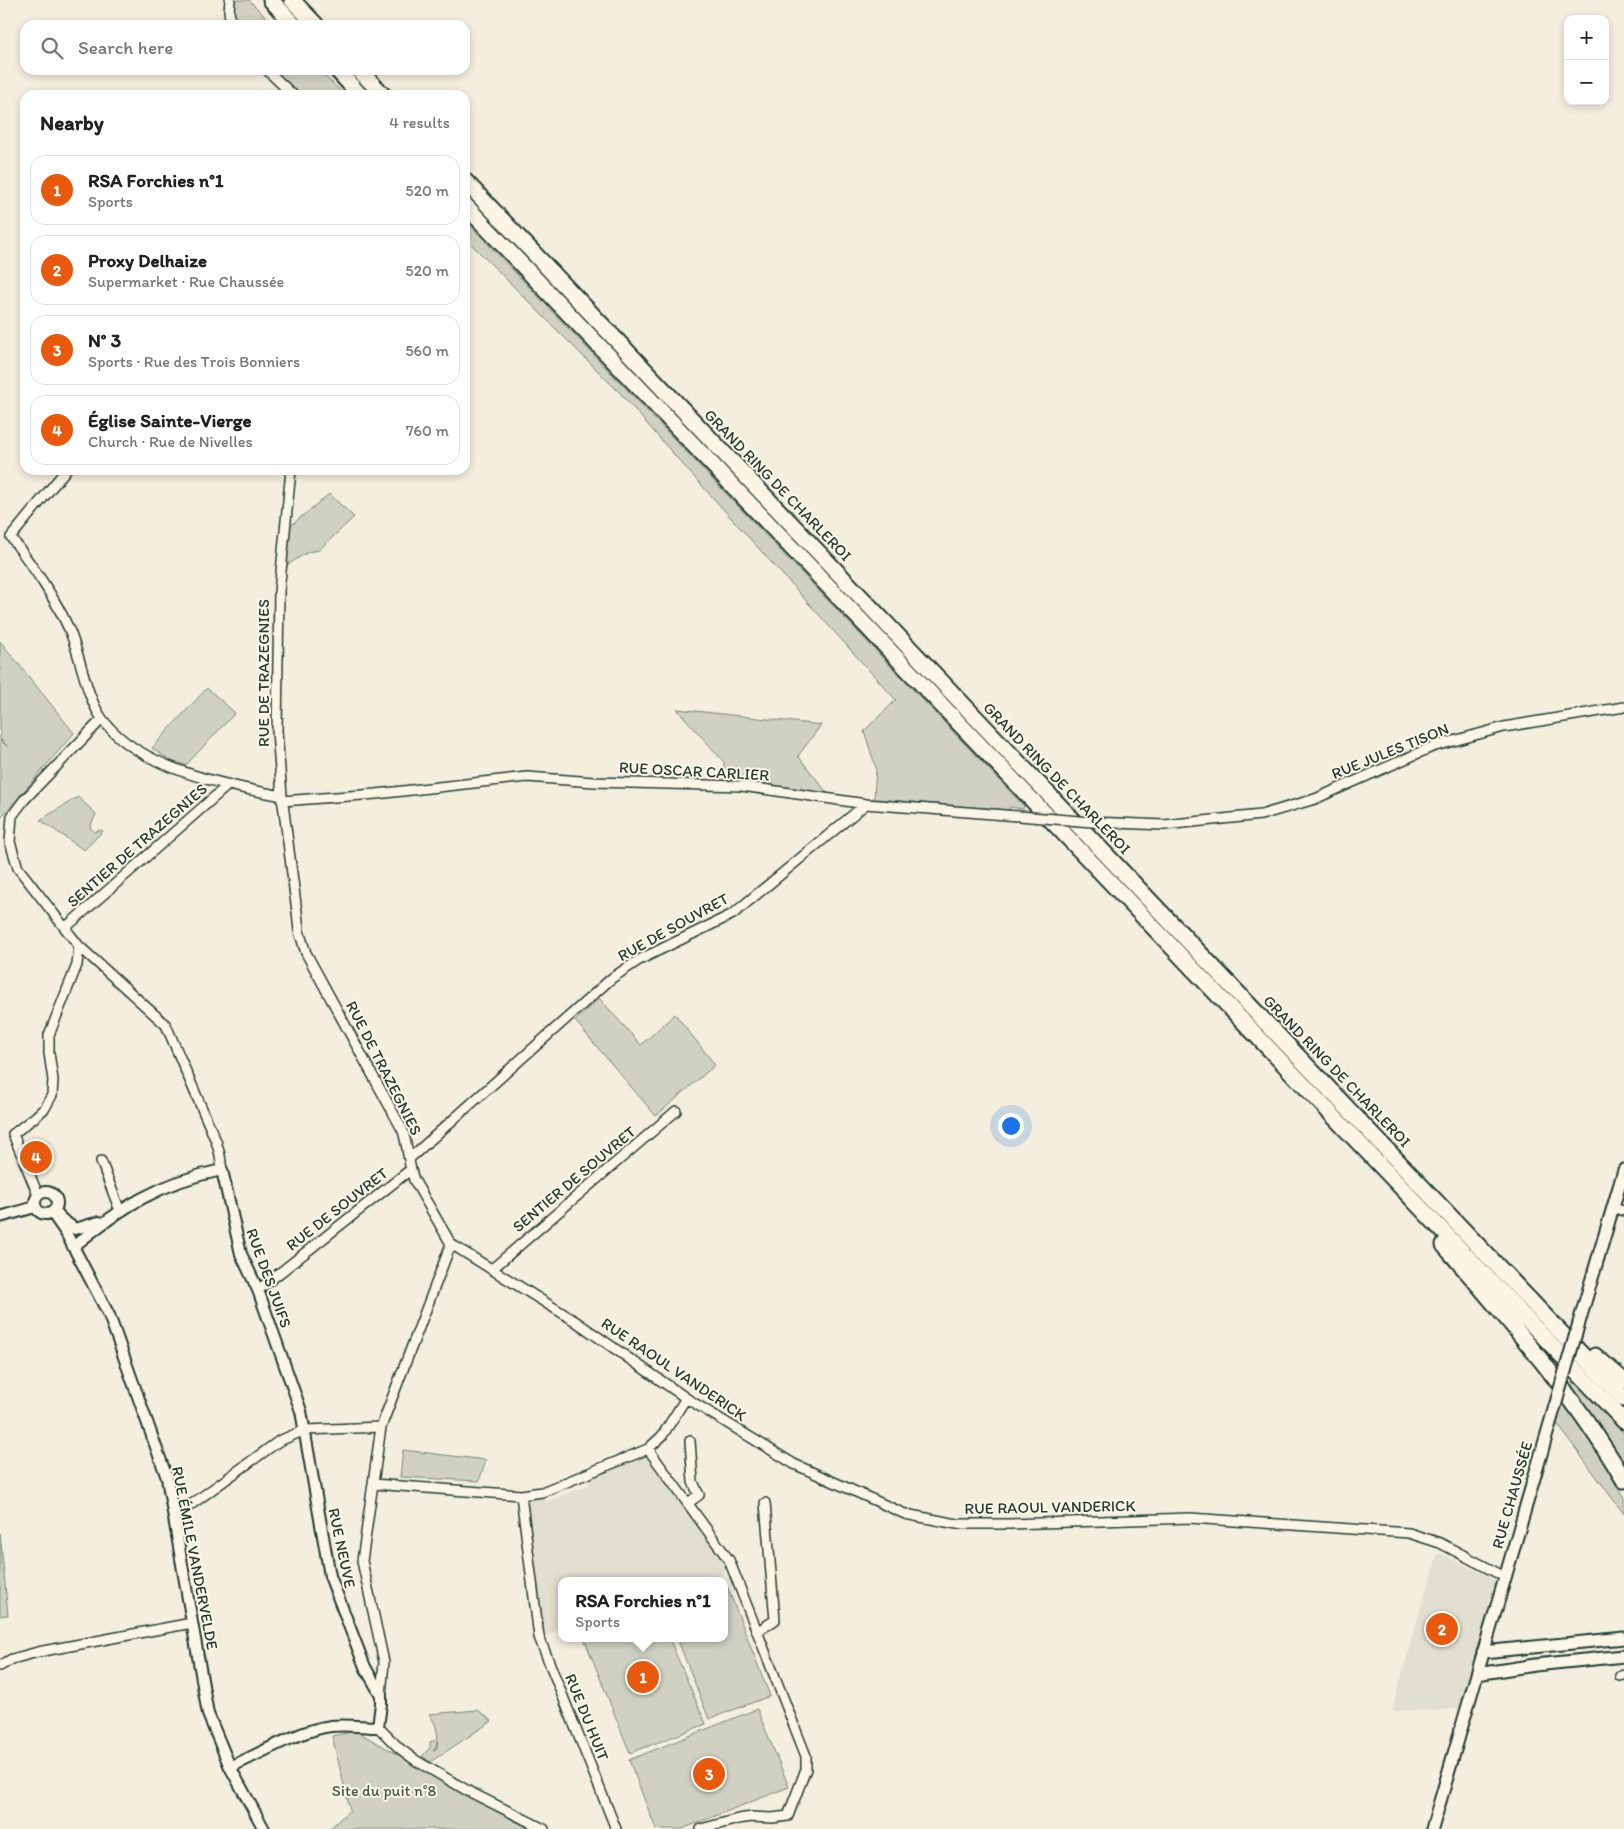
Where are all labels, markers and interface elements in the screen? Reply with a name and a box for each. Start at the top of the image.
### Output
map controls [1564,15,1609,105]
button: + [1564,15,1609,60]
search box [20,20,470,75]
icon: search [38,34,66,62]
text: Search here [78,36,173,59]
button: − [1564,60,1609,105]
text: Nearby [40,110,104,135]
text: 4 results [389,113,450,132]
text: RSA Forchies n°1 [88,169,224,192]
text: 1 [53,181,61,200]
text: 520 m [405,181,449,200]
text: Sports [88,192,133,211]
text: Proxy Delhaize [88,249,207,272]
text: 2 [53,261,61,280]
text: 520 m [405,261,449,280]
text: Supermarket · Rue Chaussée [88,272,284,291]
text: N° 3 [88,329,121,352]
text: 3 [53,341,61,360]
text: 560 m [405,341,449,360]
text: Sports · Rue des Trois Bonniers [88,352,300,371]
street label: GRAND RING DE CHARLEROI [700,405,856,565]
text: Église Sainte-Vierge [88,409,252,432]
text: 4 [52,421,62,440]
text: 760 m [406,421,449,440]
text: Church · Rue de Nivelles [88,432,253,451]
street label: RUE DE TRAZEGNIES [254,599,273,747]
street label: GRAND RING DE CHARLEROI [979,698,1135,858]
street label: RUE JULES TISON [1329,719,1451,783]
street label: RUE OSCAR CARLIER [618,758,770,784]
street label: SENTIER DE TRAZEGNIES [63,779,211,911]
street label: RUE DE SOUVRET [614,889,732,965]
street label: GRAND RING DE CHARLEROI [1259,991,1415,1151]
street label: RUE DE TRAZEGNIES [342,998,426,1138]
your location [998,1113,1024,1139]
street label: SENTIER DE SOUVRET [509,1122,639,1236]
pin: 4 [20,1138,52,1176]
street label: RUE DE SOUVRET [282,1163,392,1255]
street label: RUE DES JUIFS [242,1226,296,1330]
street label: RUE RAOUL VANDERICK [598,1313,751,1425]
street label: RUE CHAUSSÉE [1488,1439,1536,1551]
street label: RUE ÉMILE VANDERVELDE [168,1465,222,1651]
street label: RUE RAOUL VANDERICK [964,1496,1136,1518]
street label: RUE NEUVE [324,1506,360,1590]
popup [558,1577,728,1642]
text: RSA Forchies n°1 [575,1589,711,1612]
pin: 2 [1426,1610,1458,1648]
text: Sports [575,1612,620,1631]
pin: 1 [627,1658,659,1696]
street label: RUE DU HUIT [561,1671,613,1763]
pin: 3 [693,1755,725,1793]
park label: Site du puit n°8 [332,1781,436,1800]

